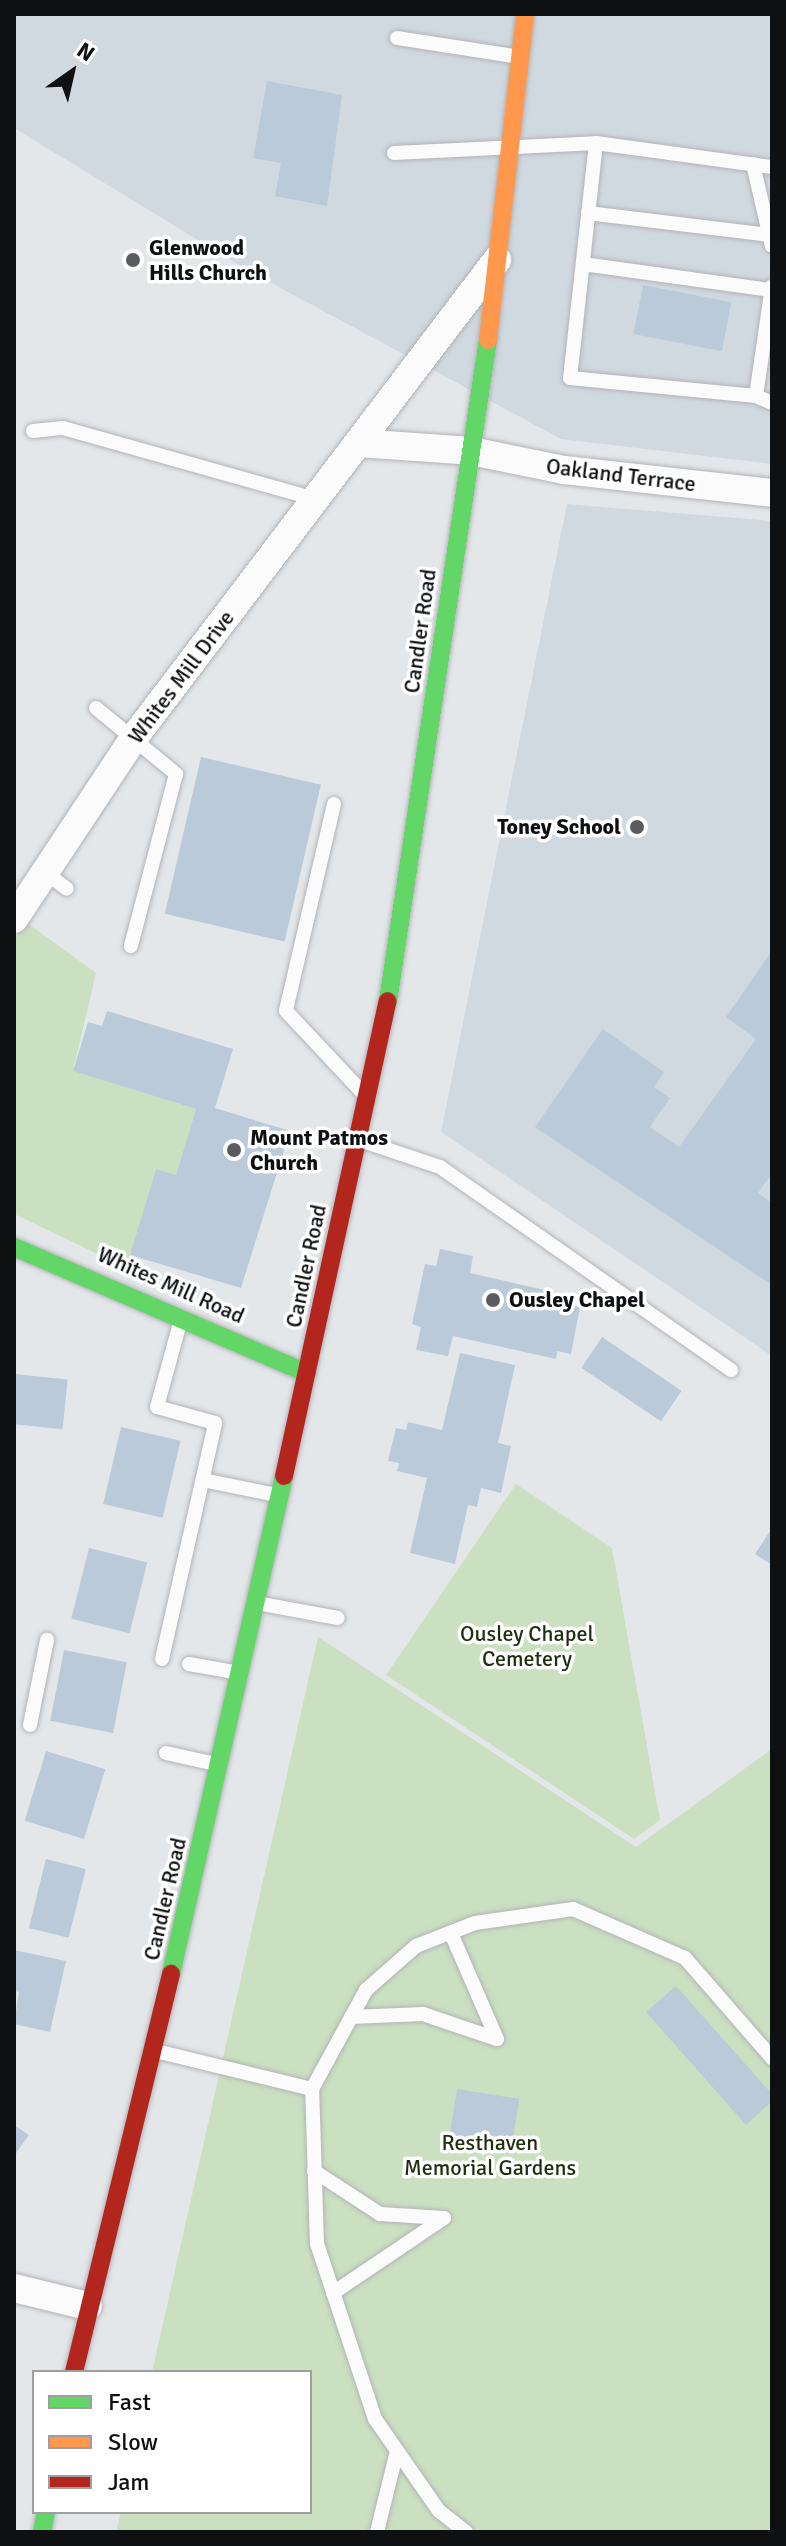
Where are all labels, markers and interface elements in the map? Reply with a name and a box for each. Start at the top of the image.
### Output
north arrow [32,32,112,112]
text: N [72,36,100,67]
place label: Glenwood Hills Church [149,234,267,286]
marker: Glenwood Hills Church [124,251,142,269]
street label: Oakland Terrace [545,453,697,497]
street label: Candler Road [398,567,442,695]
street label: Whites Mill Drive [122,605,240,749]
place label: Toney School [497,814,621,840]
marker: Toney School [628,818,646,836]
place label: Mount Patmos Church [250,1124,388,1176]
marker: Mount Patmos Church [225,1141,243,1159]
street label: Candler Road [280,1202,332,1330]
street label: Whites Mill Road [94,1241,248,1329]
place label: Ousley Chapel [509,1287,645,1313]
marker: Ousley Chapel [484,1291,502,1309]
park label: Ousley Chapel Cemetery [460,1620,594,1672]
street label: Candler Road [138,1835,192,1963]
park label: Resthaven Memorial Gardens [404,2129,576,2180]
legend [32,2370,312,2514]
text: Fast [108,2387,151,2417]
text: Slow [108,2427,158,2457]
text: Jam [108,2467,149,2497]

